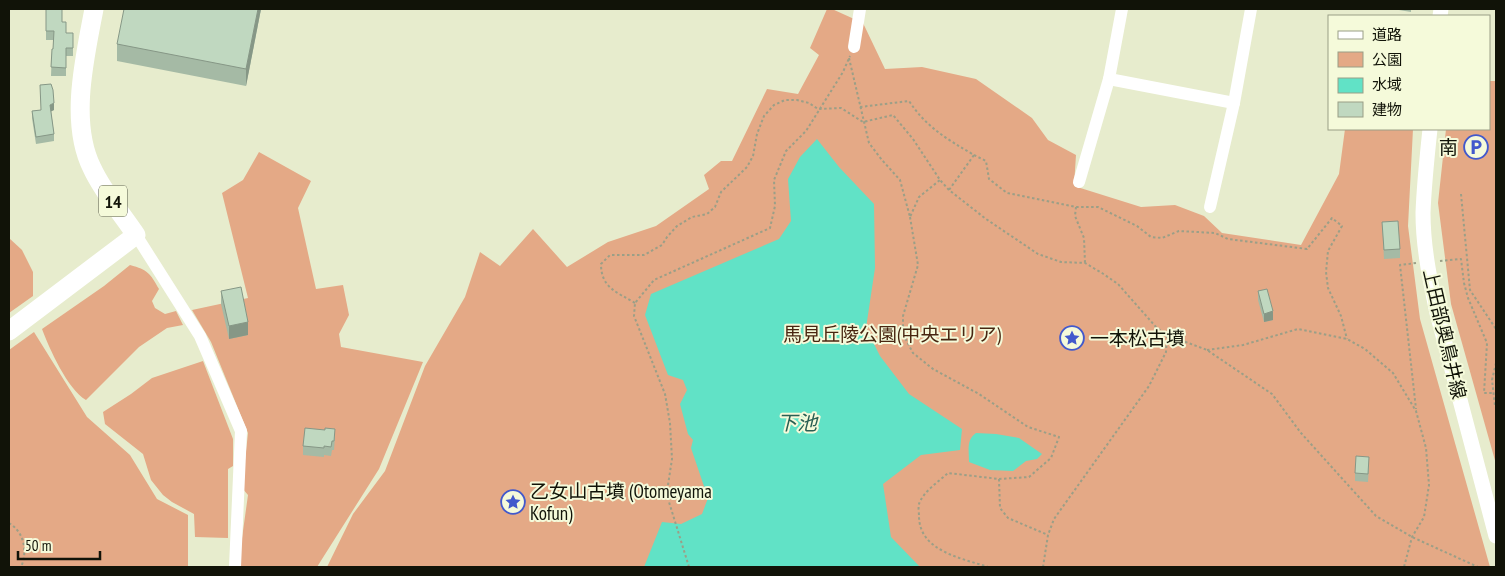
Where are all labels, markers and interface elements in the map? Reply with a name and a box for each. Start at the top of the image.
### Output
legend [1328,15,1490,130]
text: 道路 [1372,25,1402,44]
text: 公園 [1372,50,1402,69]
text: 水域 [1372,75,1402,94]
text: 建物 [1372,100,1402,119]
parking icon: 南 [1463,134,1489,160]
place label: 南 [1439,135,1458,159]
road number: 14 [99,186,127,217]
street label: 上田部奥鳥井線 [1418,266,1472,402]
park label: 馬見丘陵公園(中央エリア) [783,322,1001,346]
place icon: 一本松古墳 [1059,325,1085,351]
place label: 一本松古墳 [1090,326,1185,350]
water label: 下池 [777,410,819,436]
place label: 乙女山古墳 (Otomeyama Kofun) [530,479,712,525]
place icon: 乙女山古墳 (Otomeyama Kofun) [500,489,526,515]
scale bar [18,528,100,560]
text: 50 m [25,536,51,555]

